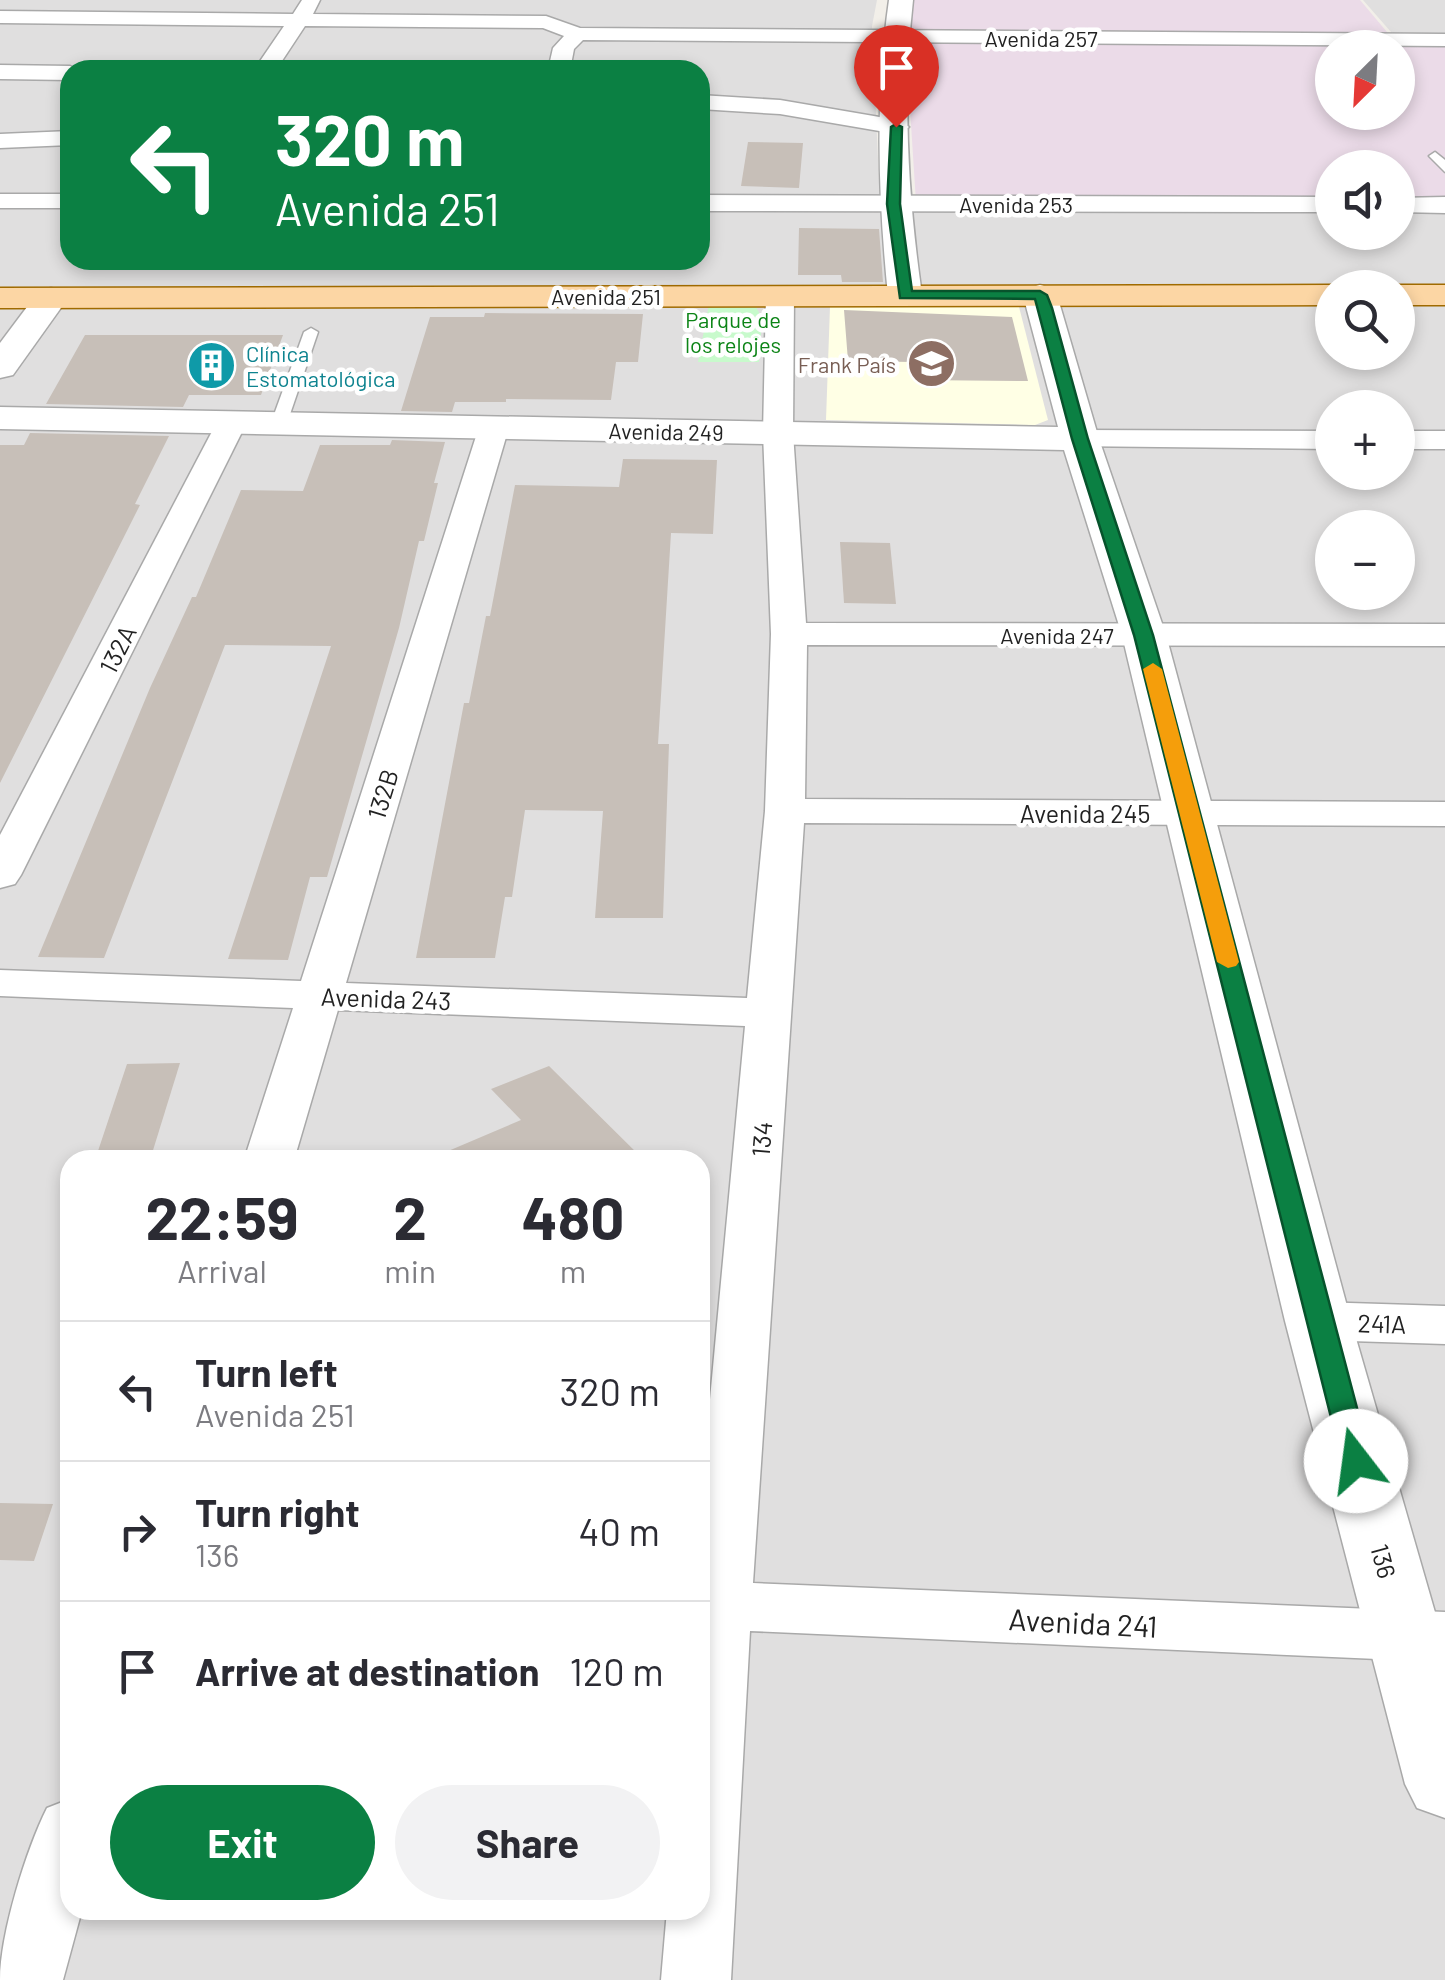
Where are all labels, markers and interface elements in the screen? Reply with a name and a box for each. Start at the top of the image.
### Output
pin [854,25,939,128]
street label: Avenida 257 [984,25,1098,51]
north arrow [1315,30,1415,130]
map controls [1315,30,1415,610]
icon: arrive [869,40,924,95]
text: 320 m [275,96,464,180]
icon: left [110,100,240,230]
button: sound [1315,150,1415,250]
text: Avenida 251 [275,181,500,235]
street label: Avenida 253 [959,191,1073,217]
button: search [1315,270,1415,370]
street label: Avenida 251 [551,283,661,309]
park label: Parque de los relojes [685,306,781,357]
school or university icon: Frank País [905,338,957,390]
building icon: Clínica Estomatológica [185,340,237,392]
place label: Clínica Estomatológica [246,340,395,391]
place label: Frank País [798,351,896,377]
button: + [1315,390,1415,490]
street label: Avenida 249 [608,417,724,445]
button: − [1315,510,1415,610]
street label: 132A [92,620,142,678]
street label: Avenida 247 [1000,622,1114,648]
street label: 132B [360,765,404,823]
street label: Avenida 245 [1020,798,1150,828]
street label: Avenida 243 [320,981,452,1015]
street label: 134 [745,1120,777,1158]
text: 22:59 [145,1180,299,1252]
text: 2 [393,1180,427,1252]
text: 480 [522,1180,625,1252]
text: Arrival [177,1251,267,1289]
text: min [384,1251,436,1289]
text: m [560,1251,586,1289]
street label: 241A [1357,1307,1407,1339]
text: Turn left [195,1349,338,1395]
icon: left [110,1364,165,1419]
text: 320 m [560,1368,660,1414]
text: Avenida 251 [195,1395,355,1433]
position arrow [1304,1409,1408,1513]
text: Turn right [195,1489,360,1535]
icon: right [110,1504,165,1559]
text: 40 m [579,1508,660,1554]
text: 136 [195,1535,239,1573]
street label: 136 [1365,1540,1403,1582]
street label: Avenida 241 [1008,1600,1158,1644]
icon: arrive [110,1644,165,1699]
text: Arrive at destination [195,1648,540,1694]
text: 120 m [570,1648,664,1694]
button: Exit [110,1785,375,1900]
button: Share [395,1785,660,1900]

